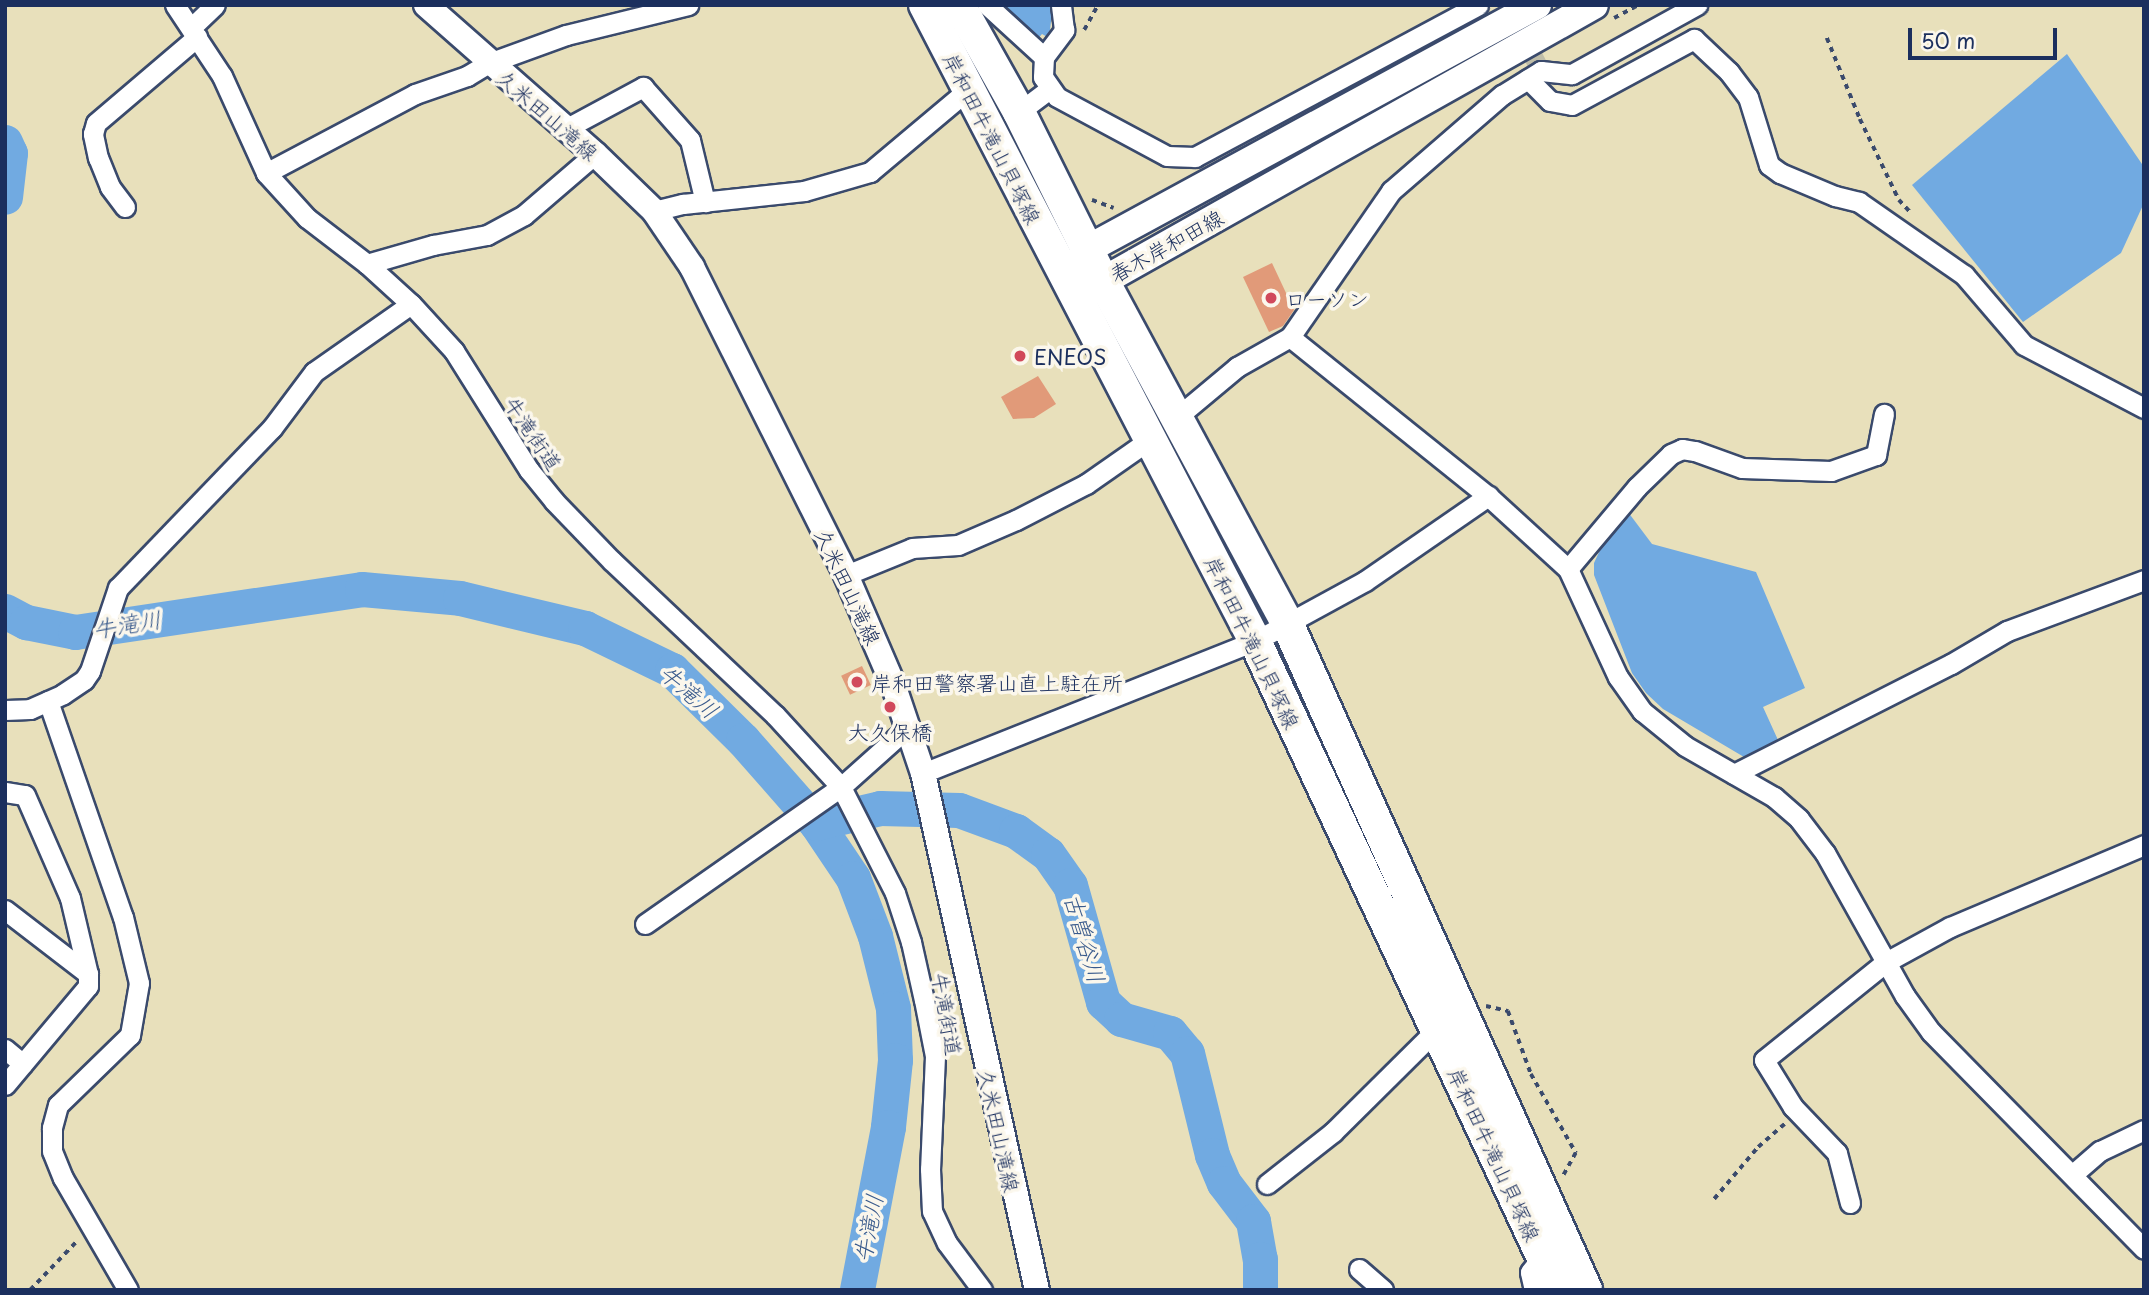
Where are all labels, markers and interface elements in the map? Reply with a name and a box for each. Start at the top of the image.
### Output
scale bar [1911,14,2060,58]
text: 50 m [1921,24,1975,56]
street label: 岸和田牛滝山貝塚線 [939,48,1047,228]
street label: 久米田山滝線 [492,63,604,165]
street label: 春木岸和田線 [1105,203,1227,287]
place label: ローソン [1285,285,1369,311]
marker: ローソン [1263,290,1279,306]
place label: ENEOS [1034,343,1106,369]
marker: ENEOS [1012,348,1028,364]
street label: 牛滝街道 [500,391,568,475]
street label: 久米田山滝線 [811,524,887,648]
street label: 岸和田牛滝山貝塚線 [1200,552,1306,732]
water label: 牛滝川 [91,605,163,643]
water label: 牛滝川 [654,658,724,724]
place label: 岸和田警察署山直上駐在所 [871,669,1123,695]
marker: 岸和田警察署山直上駐在所 [849,674,865,690]
marker: 大久保橋 [882,699,898,715]
place label: 大久保橋 [848,718,932,744]
water label: 古曽谷川 [1059,890,1111,986]
street label: 牛滝街道 [928,970,968,1058]
street label: 岸和田牛滝山貝塚線 [1444,1063,1546,1245]
street label: 久米田山滝線 [975,1066,1025,1194]
water label: 牛滝川 [848,1192,888,1264]

